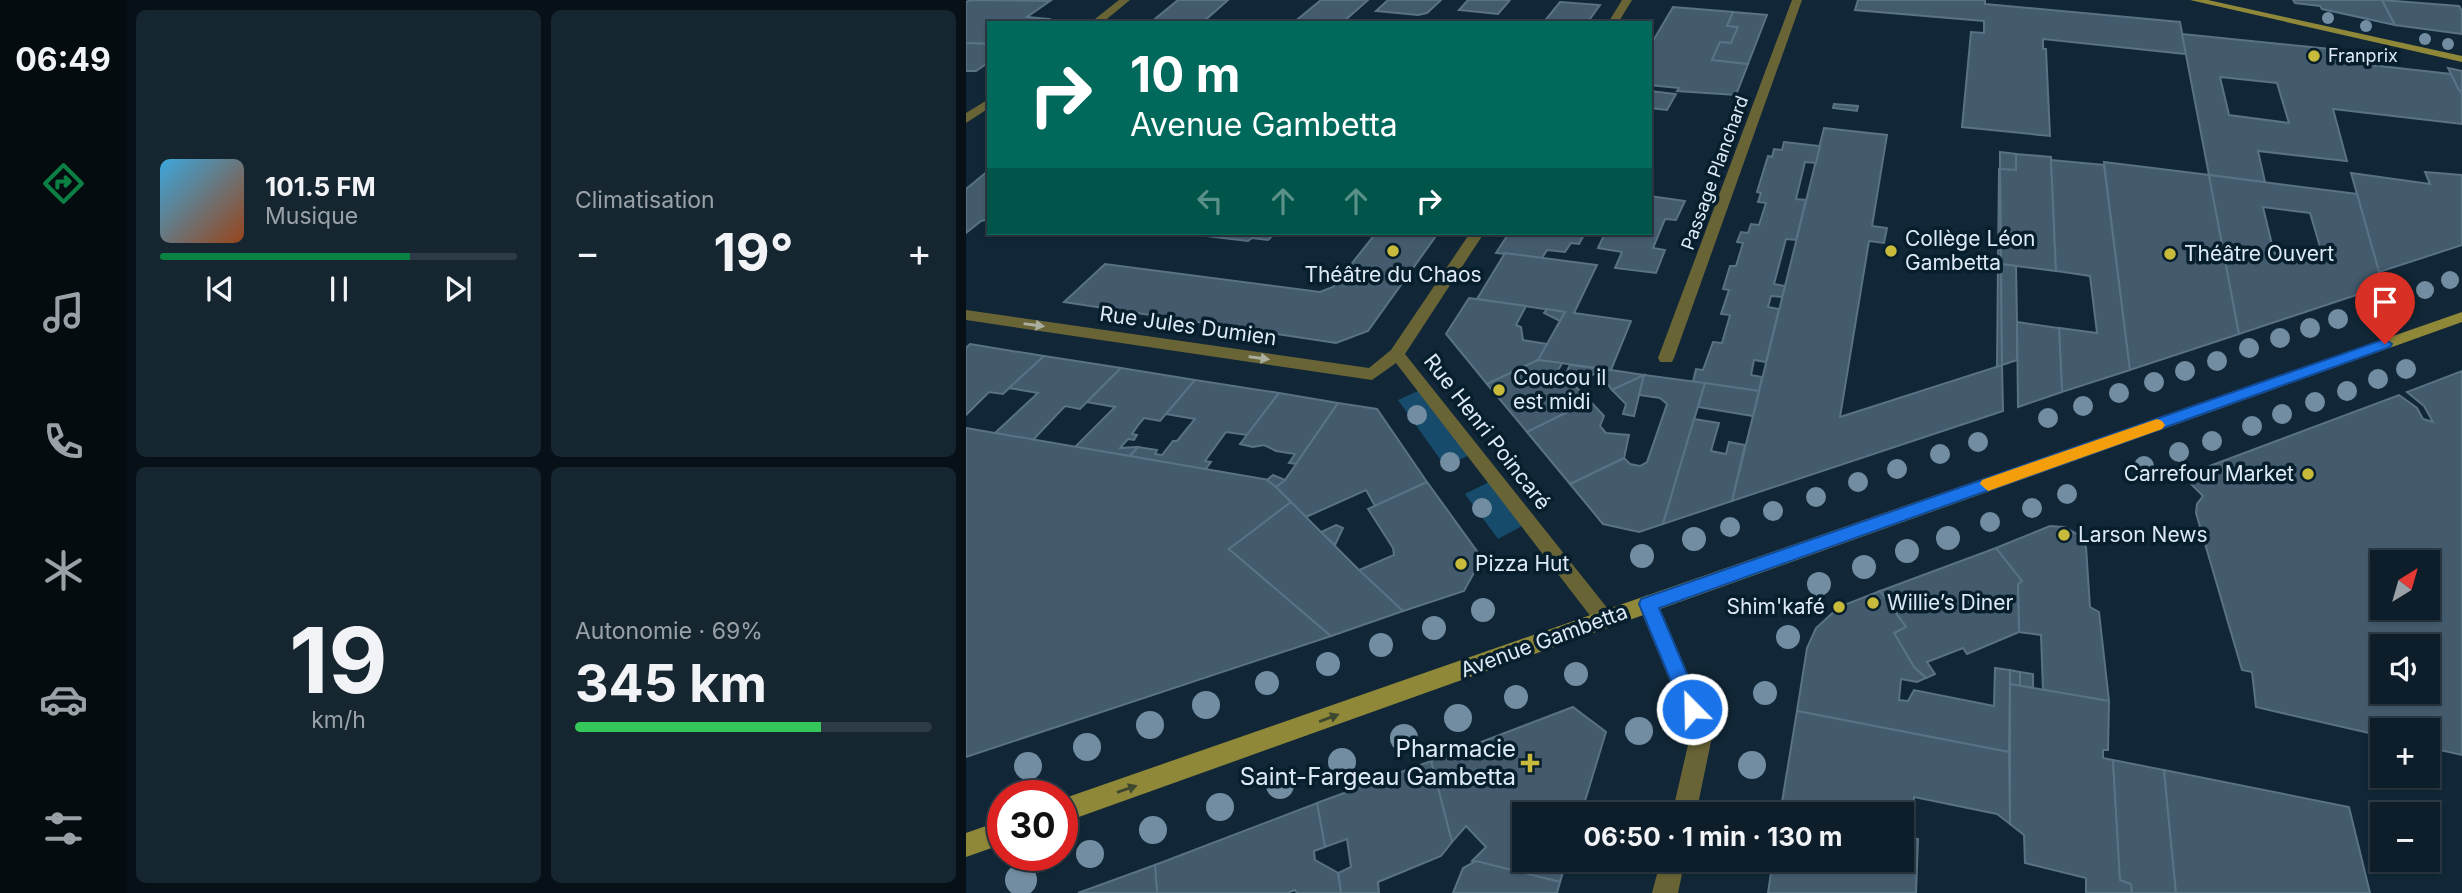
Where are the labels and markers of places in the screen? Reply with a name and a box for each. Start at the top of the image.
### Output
place label: Franprix [2328,45,2398,66]
marker: Franprix [2306,48,2322,64]
place label: Collège Léon Gambetta [1905,226,2036,275]
place label: Théâtre Ouvert [2184,241,2334,266]
marker: Théâtre du Chaos [1385,243,1401,259]
marker: Collège Léon Gambetta [1883,243,1899,259]
marker: Théâtre Ouvert [2162,246,2178,262]
place label: Théâtre du Chaos [1304,262,1482,287]
pin [2355,272,2415,344]
place label: Coucou il est midi [1513,365,1606,414]
marker: Coucou il est midi [1491,382,1507,398]
place label: Carrefour Market [2124,461,2294,486]
marker: Carrefour Market [2300,466,2316,482]
place label: Larson News [2078,522,2208,547]
marker: Larson News [2056,527,2072,543]
place label: Pizza Hut [1475,551,1569,576]
marker: Pizza Hut [1453,556,1469,572]
place label: Willie’s Diner [1887,590,2014,615]
place label: Shim'kafé [1727,594,1825,619]
marker: Willie’s Diner [1865,595,1881,611]
marker: Shim'kafé [1831,599,1847,615]
place label: Pharmacie Saint-Fargeau Gambetta [1240,734,1516,791]
marker: Pharmacie Saint-Fargeau Gambetta [1522,755,1538,771]

